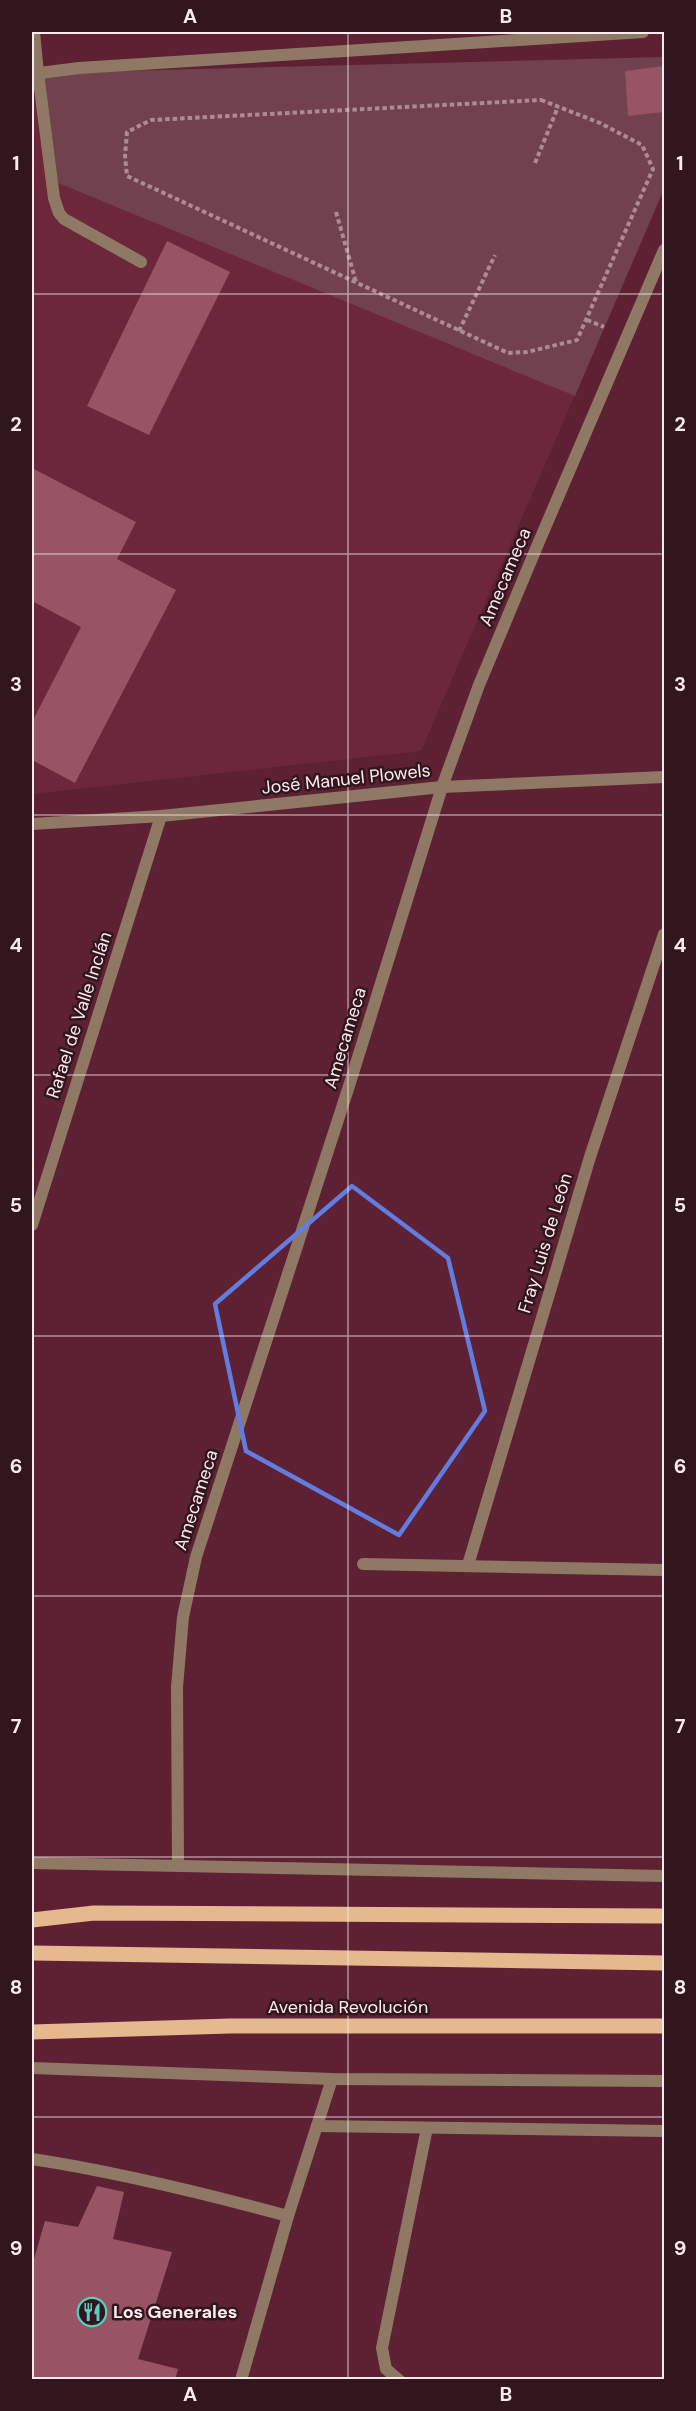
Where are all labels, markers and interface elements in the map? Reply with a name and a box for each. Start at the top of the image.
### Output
text: A [183,3,197,29]
text: B [500,3,512,29]
text: 1 [12,150,20,176]
text: 1 [676,150,684,176]
text: 2 [10,411,22,437]
text: 2 [674,411,686,437]
street label: Amecameca [474,524,536,630]
text: 3 [10,671,22,697]
text: 3 [674,671,686,697]
street label: José Manuel Plowels [260,758,432,800]
street label: Rafael de Valle Inclán [41,929,117,1101]
text: 4 [10,932,23,958]
text: 4 [674,932,687,958]
street label: Amecameca [318,984,372,1092]
street label: Fray Luis de León [512,1170,578,1316]
text: 5 [10,1192,22,1218]
text: 5 [674,1192,686,1218]
street label: Amecameca [168,1447,224,1553]
text: 6 [10,1453,22,1479]
text: 6 [674,1453,686,1479]
text: 7 [11,1713,22,1739]
text: 7 [675,1713,686,1739]
text: 8 [10,1974,22,2000]
text: 8 [674,1974,686,2000]
street label: Avenida Revolución [268,1995,428,2019]
text: 9 [10,2235,22,2261]
text: 9 [674,2235,686,2261]
restaurant icon: Los Generales [76,2296,108,2328]
place label: Los Generales [113,2300,237,2324]
text: A [183,2381,197,2407]
text: B [500,2381,512,2407]

